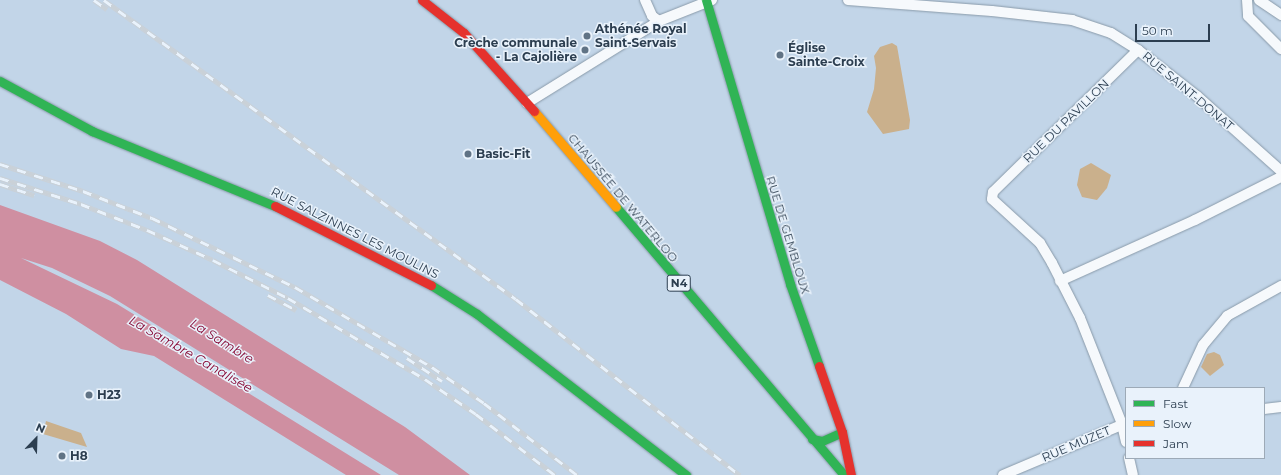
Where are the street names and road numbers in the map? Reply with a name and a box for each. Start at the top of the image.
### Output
street label: RUE SAINT-DONAT [1139,49,1237,133]
street label: RUE DU PAVILLON [1020,76,1112,166]
street label: CHAUSSÉE DE WATERLOO [565,131,681,265]
street label: RUE DE GEMBLOUX [763,174,813,296]
street label: RUE SALZINNES LES MOULINS [269,184,441,282]
road number: N4 [666,274,692,292]
street label: RUE MUZET [1040,423,1112,465]

